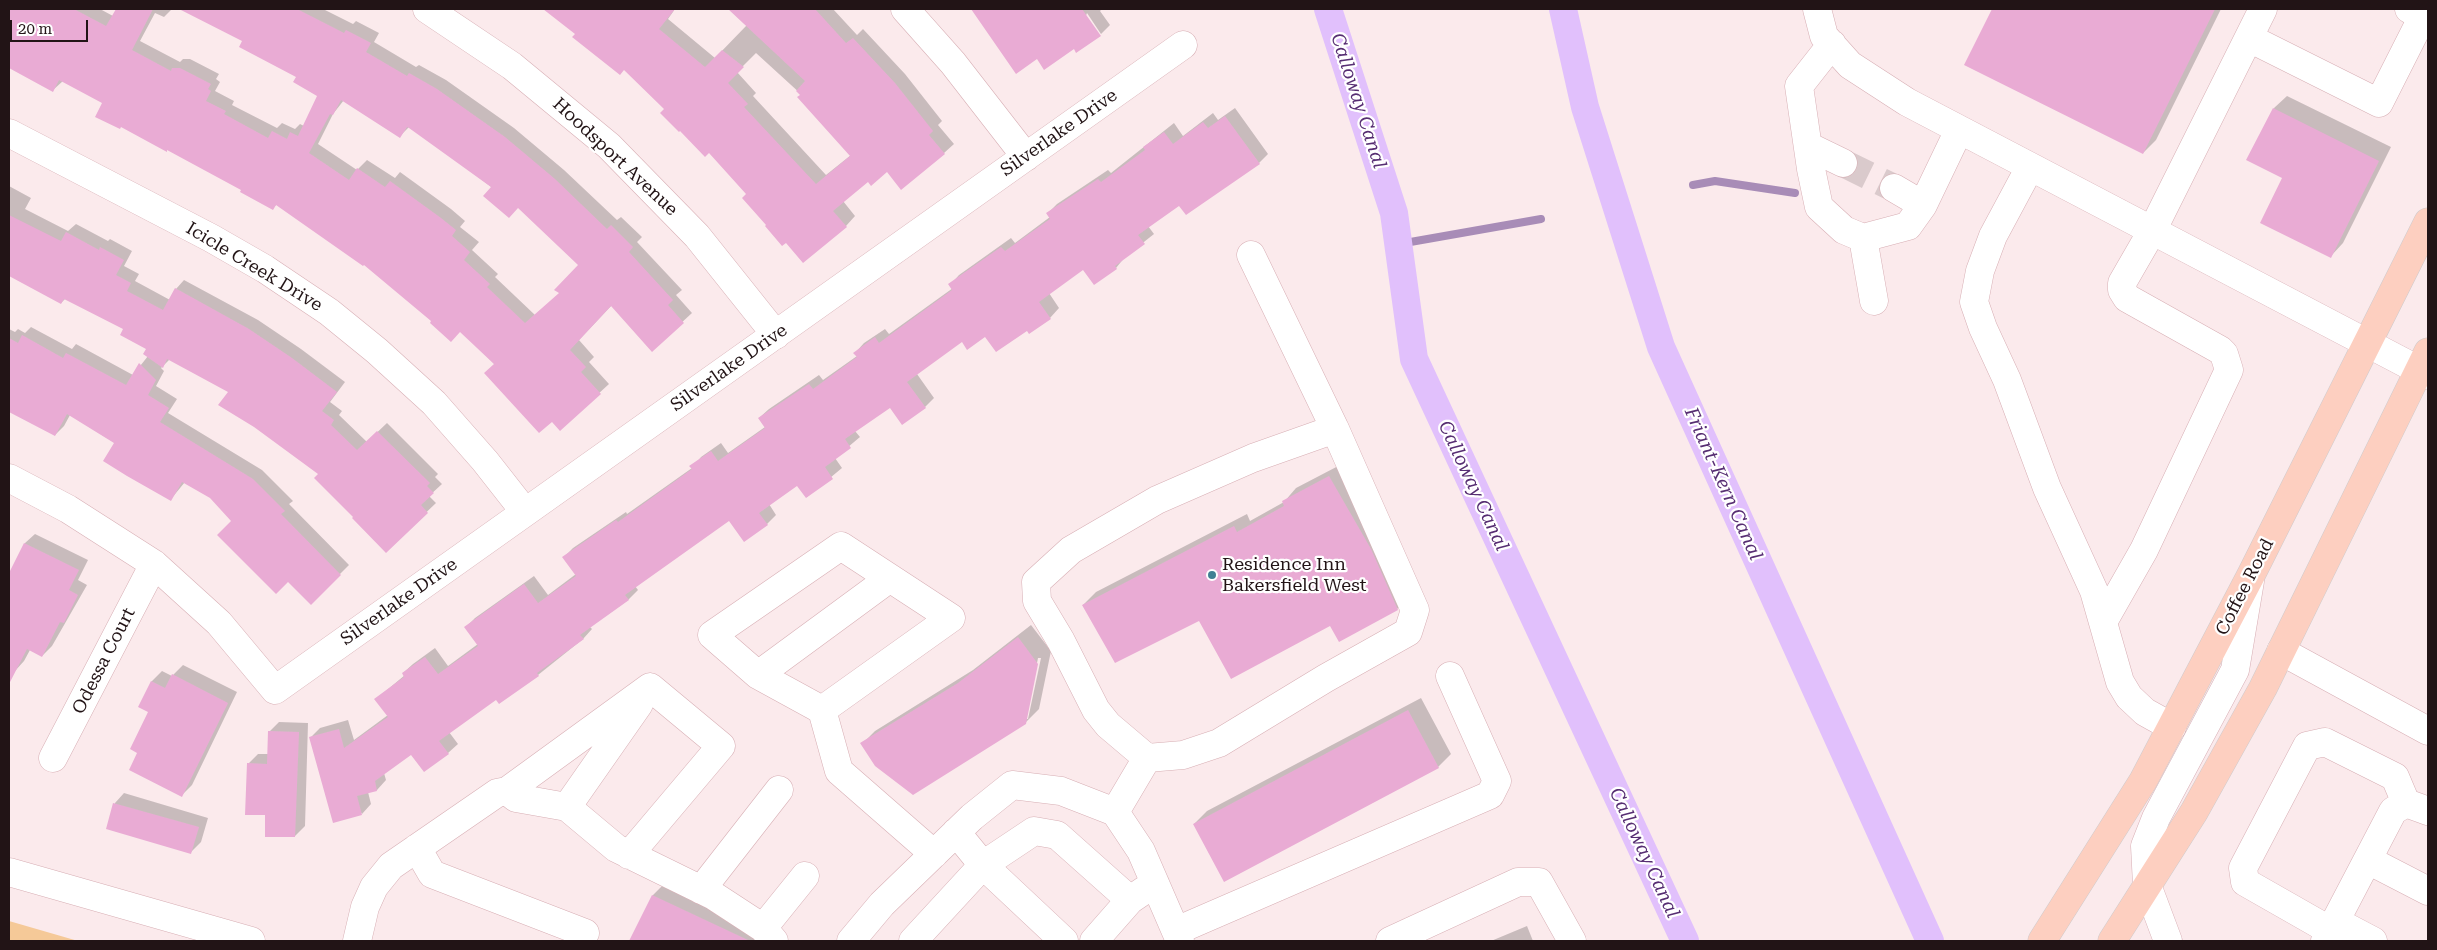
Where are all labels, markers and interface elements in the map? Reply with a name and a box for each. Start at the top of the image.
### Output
scale bar [12,10,90,42]
text: 20 m [18,20,52,38]
water label: Calloway Canal [1325,31,1391,171]
street label: Silverlake Drive [996,85,1122,181]
street label: Hoodsport Avenue [548,93,682,221]
street label: Icicle Creek Drive [182,218,326,316]
street label: Silverlake Drive [666,320,792,416]
water label: Friant-Kern Canal [1679,404,1767,564]
water label: Calloway Canal [1433,417,1513,555]
street label: Coffee Road [2211,535,2279,639]
street label: Silverlake Drive [336,554,462,650]
place label: Residence Inn Bakersfield West [1222,554,1366,596]
marker: Residence Inn Bakersfield West [1206,569,1218,581]
street label: Odessa Court [68,604,140,718]
water label: Calloway Canal [1604,784,1684,922]

